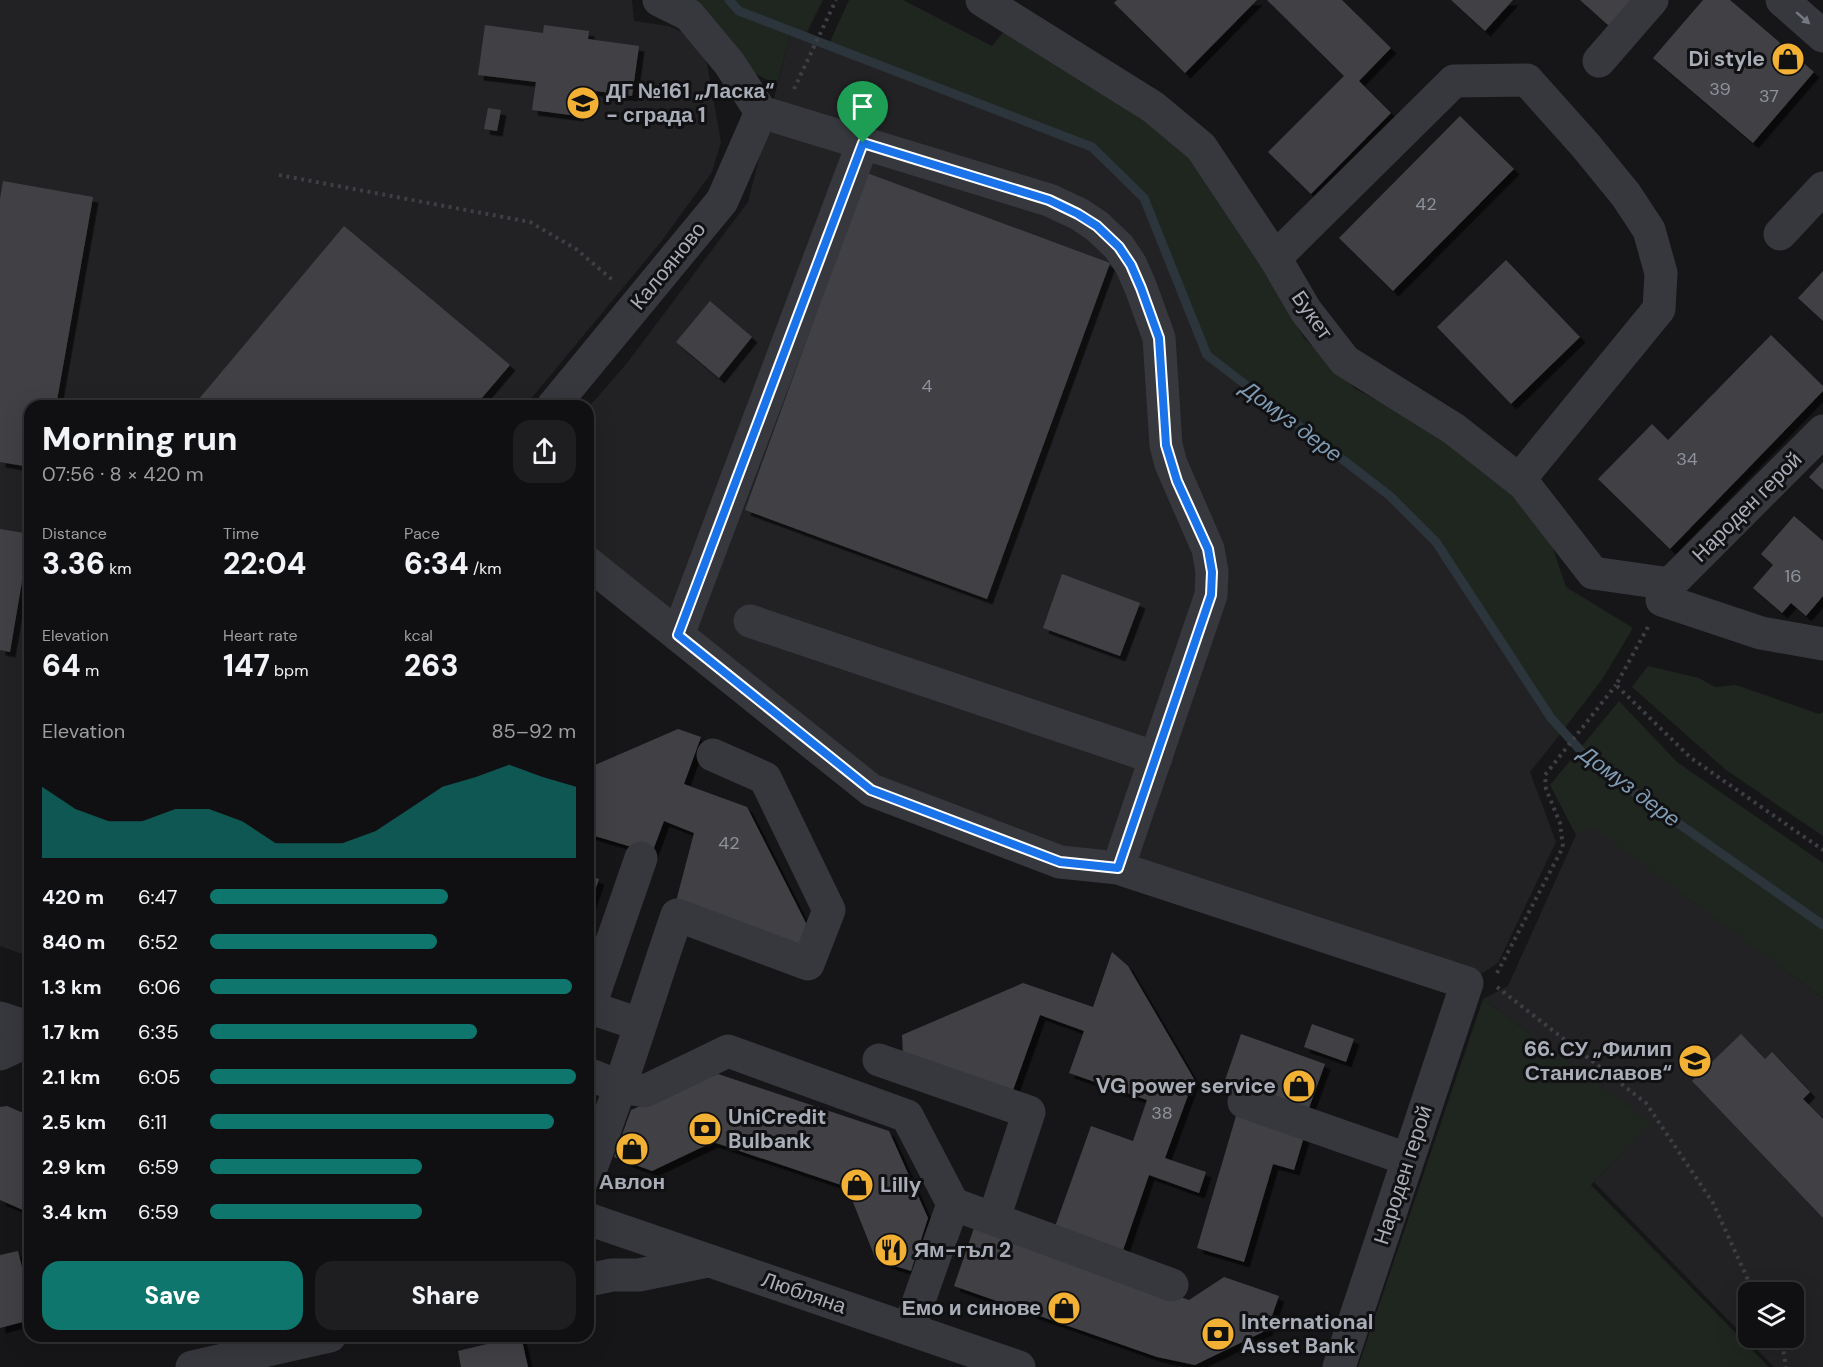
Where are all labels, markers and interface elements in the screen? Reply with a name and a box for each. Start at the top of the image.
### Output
one-way arrow [1795,11,1810,24]
shop icon: Di style [1770,41,1806,77]
place label: Di style [1689,45,1765,73]
place label: ДГ №161 „Ласка“ - сграда 1 [606,77,775,129]
house number: 39 [1709,77,1731,101]
pin [837,81,888,143]
house number: 37 [1759,84,1779,108]
school or university icon: ДГ №161 „Ласка“ - сграда 1 [565,85,601,121]
icon: arrive [846,90,879,123]
house number: 42 [1415,192,1437,216]
street label: Калояново [624,216,712,316]
street label: Букет [1285,285,1339,345]
water label: Домуз дере [1233,372,1348,469]
house number: 4 [922,374,933,398]
text: Morning run [42,417,237,460]
button: share [513,420,576,483]
street label: Народен герой [1686,446,1808,568]
house number: 34 [1676,447,1698,471]
text: 07:56 · 8 × 420 m [42,461,204,487]
text: Distance [42,523,107,544]
text: Time [223,523,259,544]
text: Pace [404,523,440,544]
text: 3.36 [42,544,105,583]
text: 22:04 [223,544,306,583]
text: 6:34 [404,544,469,583]
text: km [105,558,132,579]
text: /km [469,558,501,579]
house number: 16 [1785,564,1801,588]
text: Elevation [42,625,109,646]
text: Heart rate [223,625,298,646]
text: kcal [404,625,433,646]
text: 64 [42,646,81,685]
text: 147 [223,646,270,685]
text: 263 [404,646,459,685]
text: m [81,660,99,681]
text: bpm [270,660,308,681]
text: Elevation [42,718,125,744]
text: 85–92 m [491,718,576,744]
water label: Домуз дере [1571,737,1686,834]
house number: 42 [718,831,740,855]
text: 420 m [42,884,104,910]
text: 6:47 [138,884,177,910]
text: 840 m [42,929,105,955]
text: 6:52 [138,929,178,955]
text: 1.3 km [42,974,101,1000]
text: 6:06 [138,974,181,1000]
text: 1.7 km [42,1019,100,1045]
text: 6:35 [138,1019,179,1045]
place label: 66. СУ „Филип Станиславов“ [1524,1035,1672,1087]
school or university icon: 66. СУ „Филип Станиславов“ [1677,1043,1713,1079]
text: 2.1 km [42,1064,100,1090]
text: 6:05 [138,1064,180,1090]
shop icon: VG power service [1281,1068,1317,1104]
place label: VG power service [1096,1072,1276,1100]
house number: 38 [1151,1101,1173,1125]
street label: Народен герой [1367,1102,1439,1248]
place label: UniCredit Bulbank [728,1103,826,1155]
text: 2.5 km [42,1109,106,1135]
text: 6:11 [138,1109,167,1135]
bank icon: UniCredit Bulbank [687,1111,723,1147]
shop icon: Авлон [614,1131,650,1167]
text: 2.9 km [42,1154,106,1180]
text: 6:59 [138,1154,179,1180]
shop icon: Lilly [839,1167,875,1203]
place label: Авлон [599,1168,665,1196]
place label: Lilly [880,1171,922,1199]
text: 3.4 km [42,1199,107,1225]
text: 6:59 [138,1199,179,1225]
restaurant icon: Ям-гъл 2 [873,1232,909,1268]
place label: Ям-гъл 2 [914,1236,1011,1264]
button: Save [42,1261,303,1330]
button: Share [315,1261,576,1330]
street label: Любляна [758,1266,850,1321]
map controls [1738,1282,1804,1348]
button: layers [1738,1282,1804,1348]
shop icon: Емо и синове [1046,1290,1082,1326]
place label: Емо и синове [902,1294,1041,1322]
place label: International Asset Bank [1241,1308,1373,1360]
bank icon: International Asset Bank [1200,1316,1236,1352]

